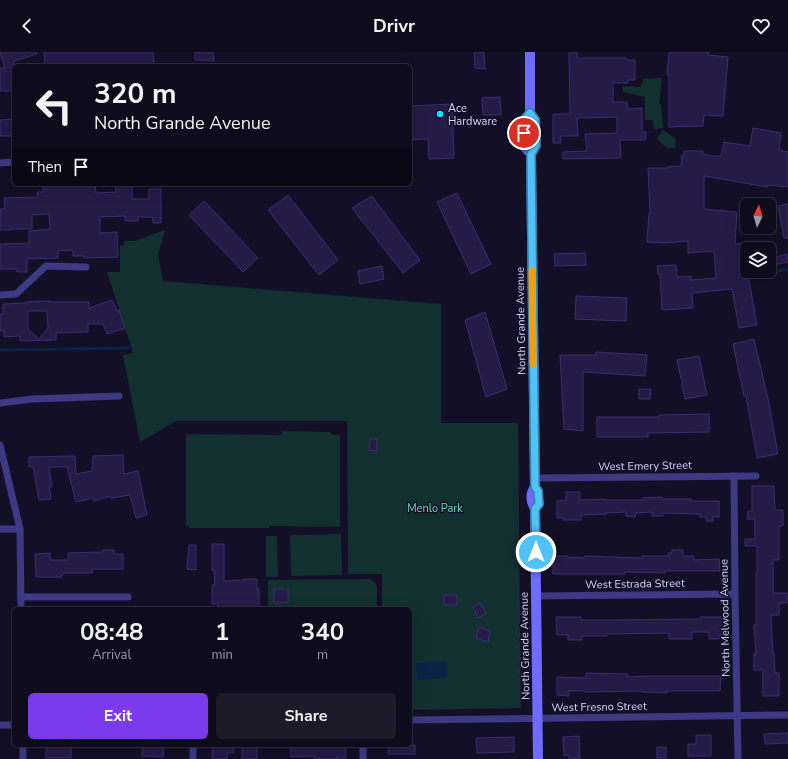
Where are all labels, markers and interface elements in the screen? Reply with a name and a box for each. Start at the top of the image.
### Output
text: Drivr [373,14,415,38]
icon: back [16,15,38,37]
icon: heart [750,15,772,37]
text: 320 m [94,75,177,113]
icon: left [28,80,80,132]
place label: Ace Hardware [448,101,497,129]
marker: Ace Hardware [435,109,445,119]
text: North Grande Avenue [94,111,271,135]
pin [507,116,541,150]
icon: arrive [513,122,535,144]
icon: arrive [70,156,92,178]
text: Then [28,157,62,177]
north arrow [740,198,776,234]
map controls [740,198,776,278]
button: layers [740,242,776,278]
street label: North Grande Avenue [513,267,529,375]
street label: West Emery Street [598,458,692,474]
park label: Menlo Park [407,501,463,516]
position arrow [515,531,557,573]
street label: North Melwood Avenue [716,559,734,677]
street label: West Estrada Street [585,576,685,592]
street label: North Grande Avenue [517,592,533,700]
text: 08:48 [80,616,143,648]
text: 1 [215,616,229,648]
text: 340 [301,616,344,648]
text: Arrival [92,646,131,664]
text: min [211,646,233,664]
text: m [317,646,328,664]
button: Exit [28,693,208,739]
button: Share [216,693,396,739]
street label: West Fresno Street [551,699,647,715]

